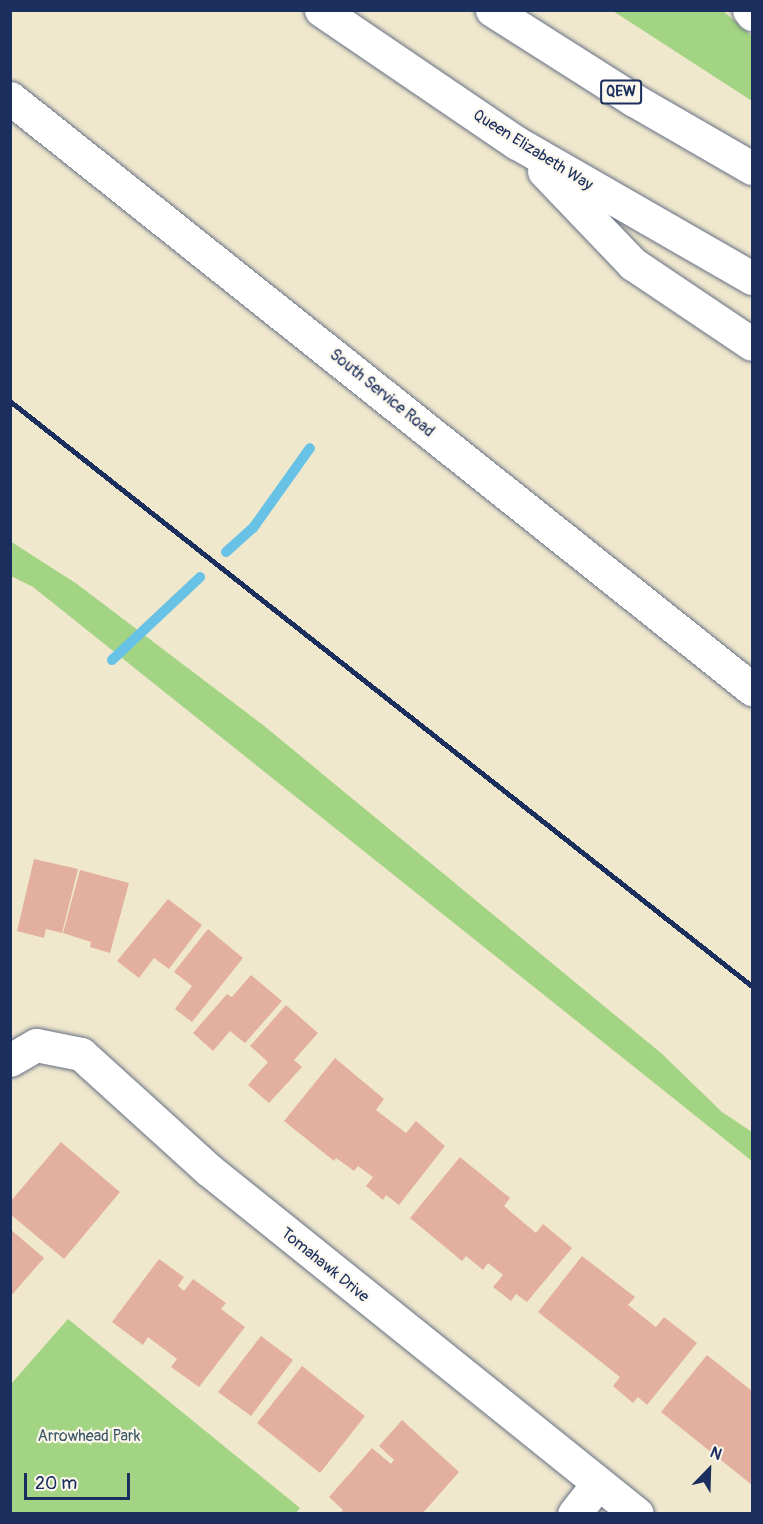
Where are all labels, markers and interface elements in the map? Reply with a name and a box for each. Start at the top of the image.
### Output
road number: QEW [600,80,642,104]
street label: Queen Elizabeth Way [470,105,596,195]
street label: South Service Road [326,345,438,441]
street label: Tomahawk Drive [277,1224,373,1306]
park label: Arrowhead Park [38,1426,140,1446]
north arrow [679,1440,739,1500]
text: N [707,1442,725,1465]
scale bar [27,1461,134,1499]
text: 20 m [35,1472,77,1495]

